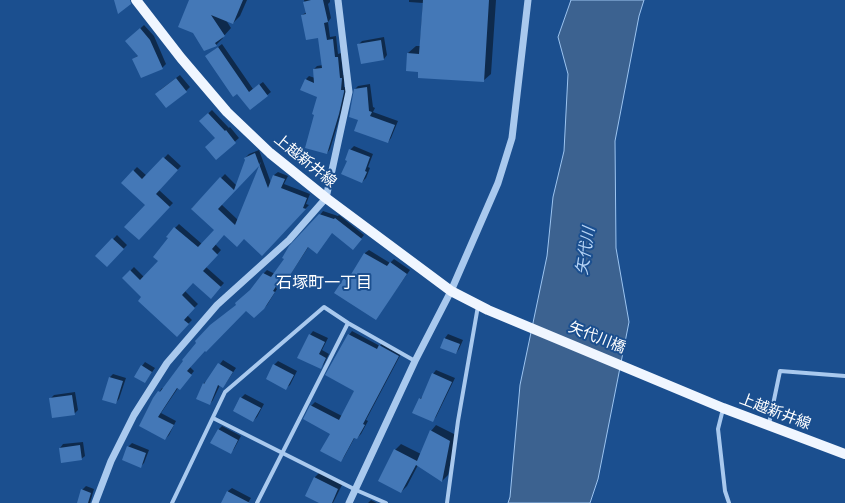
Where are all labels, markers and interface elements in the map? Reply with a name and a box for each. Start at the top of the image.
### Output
street label: 上越新井線 [270,130,340,192]
water label: 矢代川 [573,226,599,276]
district label: 石塚町一丁目 [276,273,372,293]
street label: 矢代川橋 [566,318,628,358]
street label: 上越新井線 [737,390,813,434]

